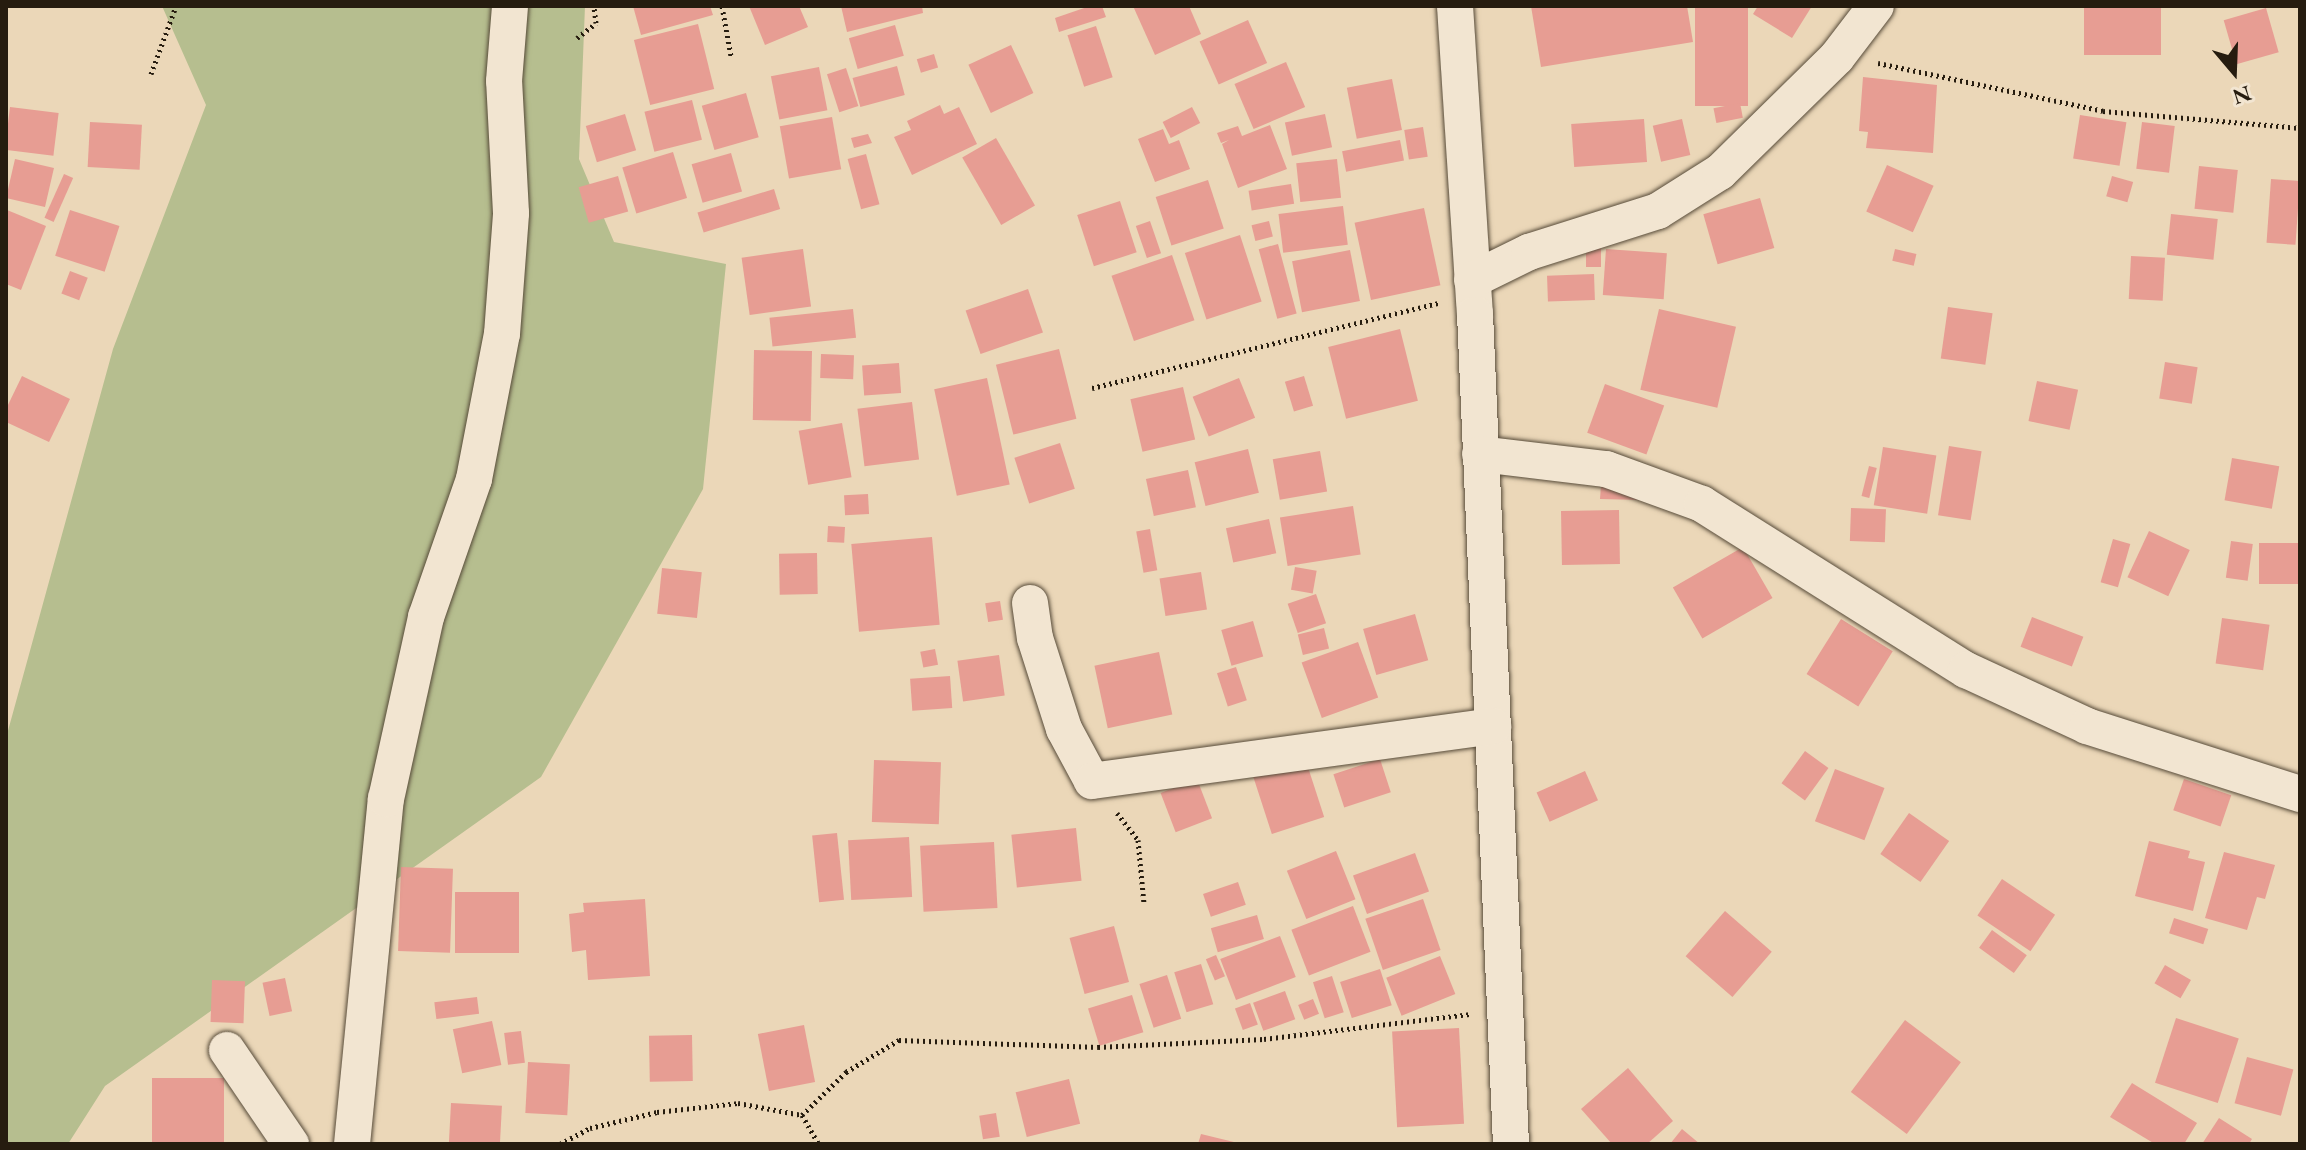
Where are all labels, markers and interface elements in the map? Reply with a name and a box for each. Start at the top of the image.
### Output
north arrow [2194,32,2274,112]
text: N [2229,79,2255,112]

